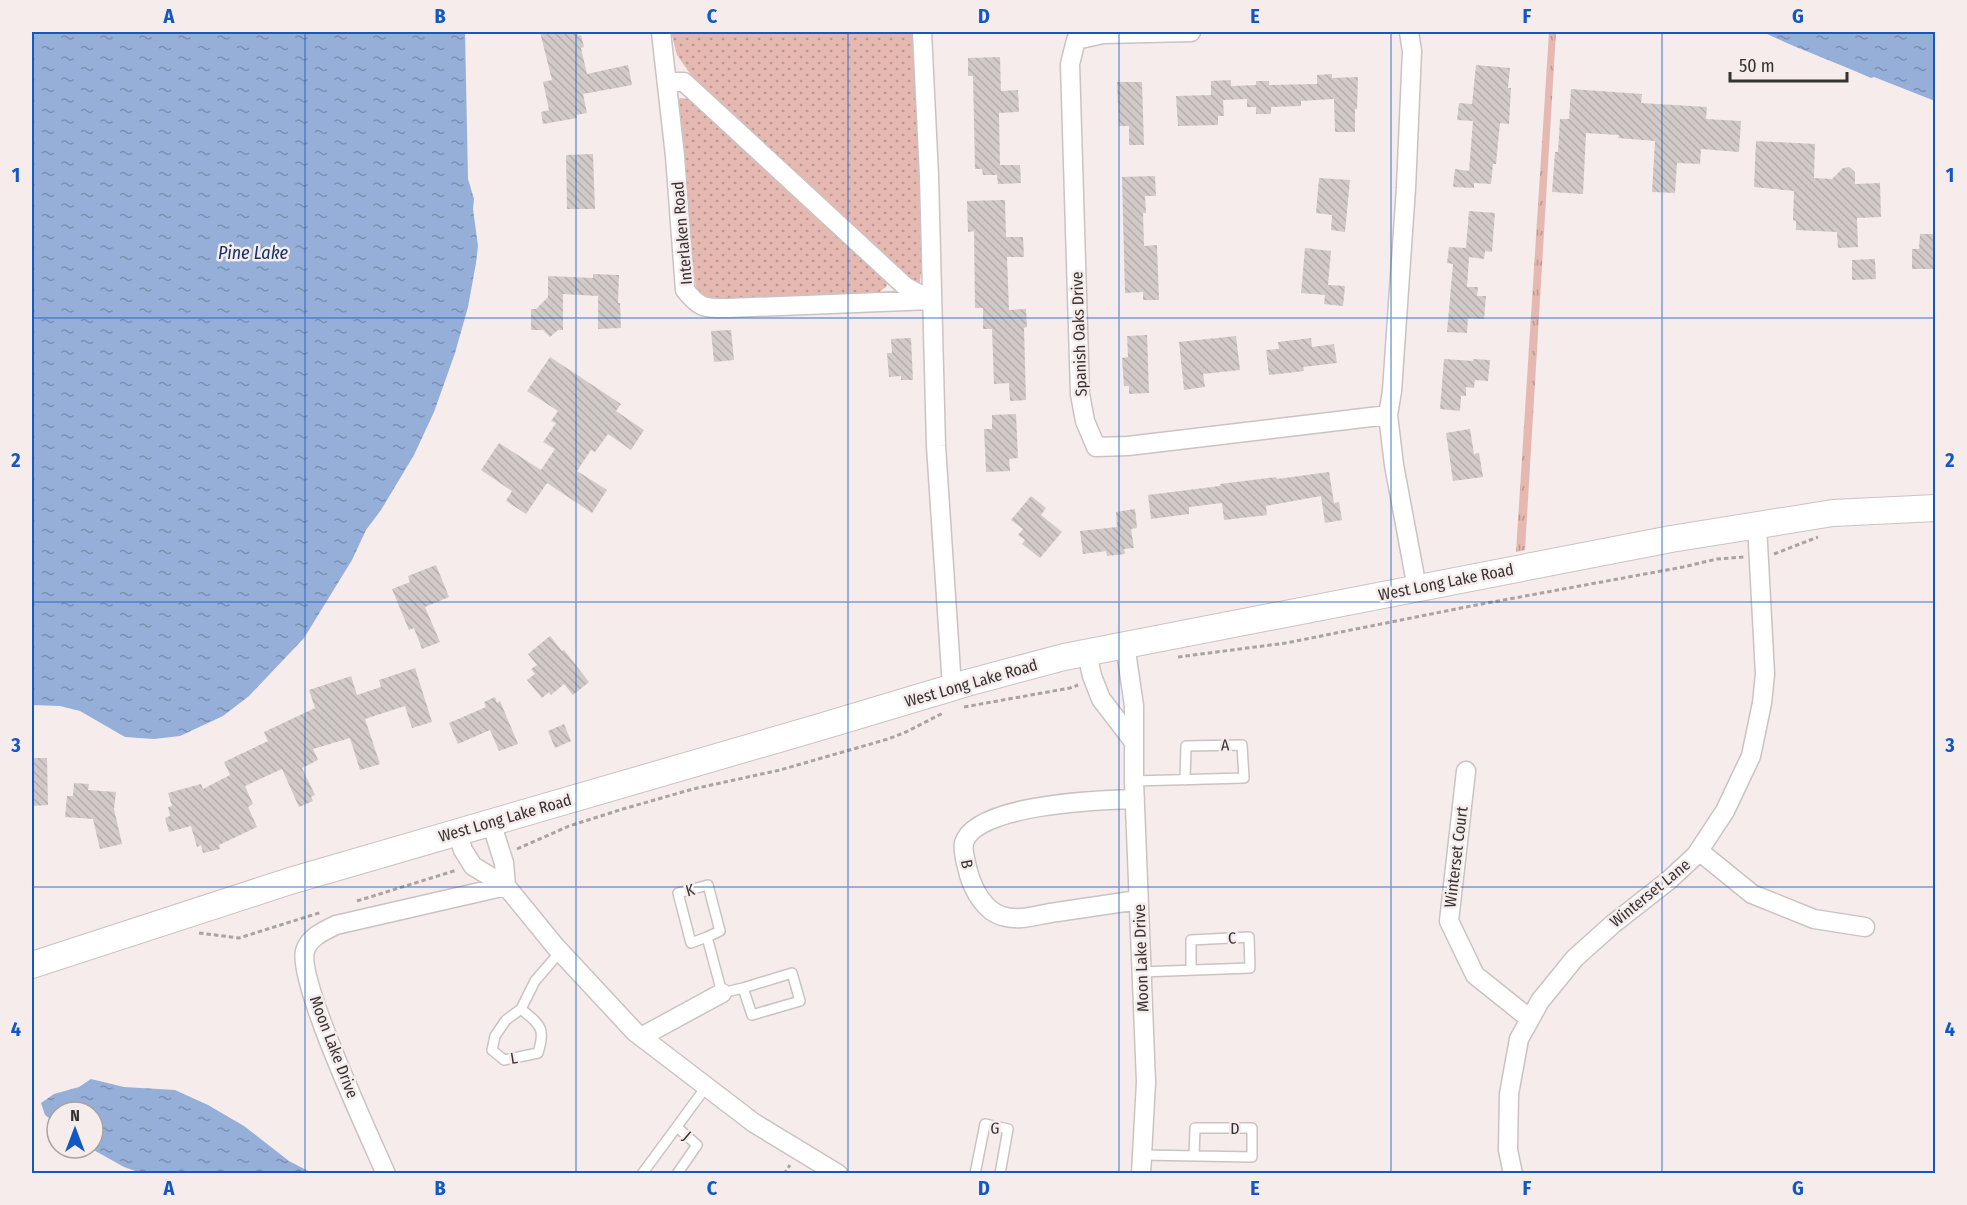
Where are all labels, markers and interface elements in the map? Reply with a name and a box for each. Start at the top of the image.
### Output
text: A [163,4,176,28]
text: B [434,4,446,28]
text: C [707,4,718,28]
text: D [978,4,990,28]
text: E [1250,4,1260,28]
text: F [1523,4,1532,28]
text: G [1792,4,1804,28]
scale bar [1730,45,1847,83]
text: 50 m [1739,55,1775,77]
text: 1 [12,163,20,187]
text: 1 [1946,163,1954,187]
street label: Interlaken Road [668,181,696,285]
water label: Pine Lake [218,242,289,264]
street label: Spanish Oaks Drive [1067,271,1091,397]
text: 2 [10,448,21,472]
text: 2 [1944,448,1955,472]
street label: West Long Lake Road [1377,560,1515,604]
street label: West Long Lake Road [902,655,1040,711]
text: 3 [10,733,21,757]
text: 3 [1944,733,1955,757]
street label: A [1221,735,1230,755]
street label: West Long Lake Road [436,790,574,846]
street label: Winterset Court [1440,805,1472,909]
street label: Winterset Lane [1606,855,1694,931]
street label: B [957,858,977,870]
street label: K [683,880,697,900]
street label: Moon Lake Drive [1130,904,1152,1012]
street label: C [1227,928,1237,948]
street label: Moon Lake Drive [306,993,362,1101]
text: 4 [11,1017,21,1041]
text: 4 [1945,1017,1955,1041]
street label: L [509,1048,519,1068]
north arrow [45,1100,105,1160]
text: N [70,1106,80,1125]
street label: G [990,1118,1000,1138]
street label: D [1230,1119,1240,1138]
street label: J [679,1127,695,1145]
text: A [163,1176,176,1200]
text: B [434,1176,446,1200]
text: C [707,1176,718,1200]
text: D [978,1176,990,1200]
text: E [1250,1176,1260,1200]
text: F [1523,1176,1532,1200]
text: G [1792,1176,1804,1200]

